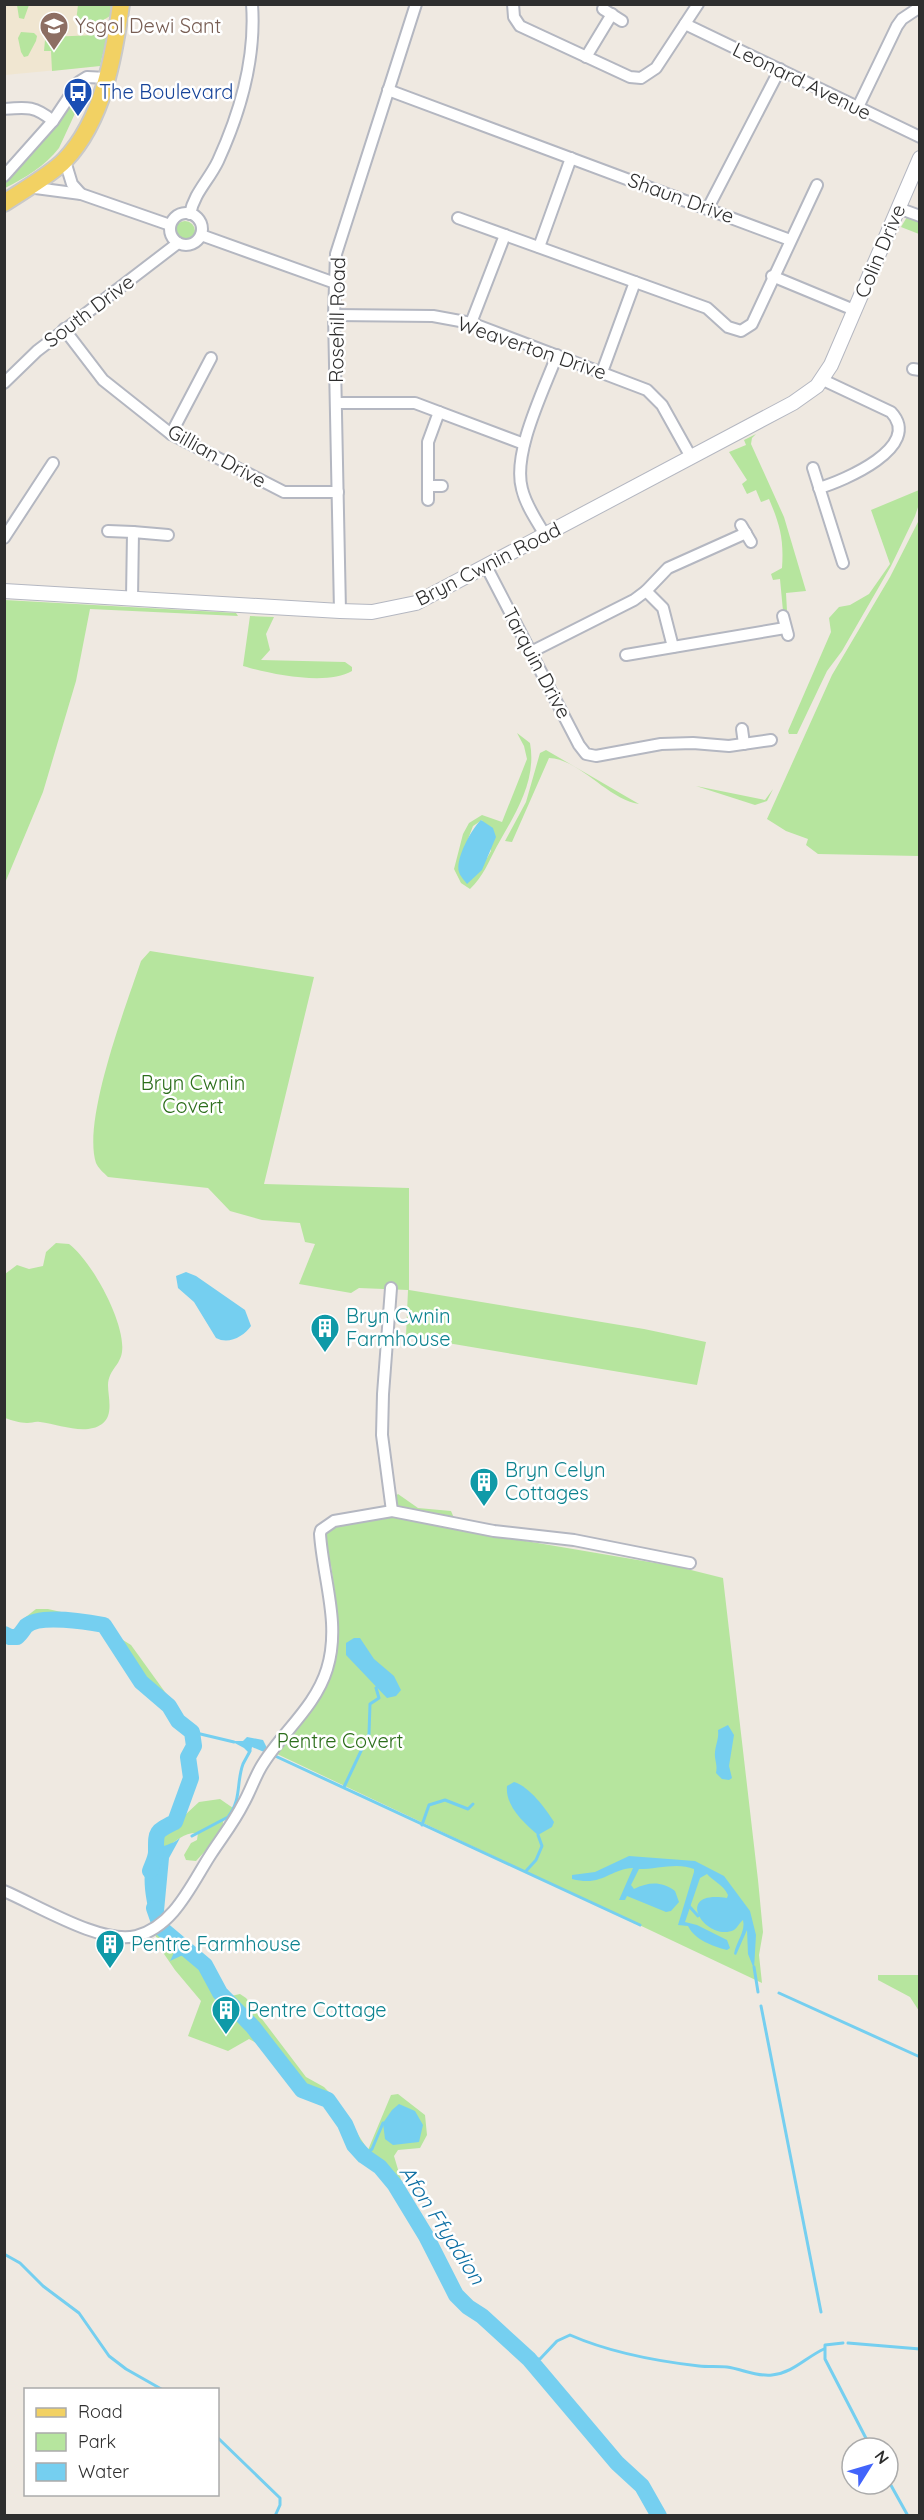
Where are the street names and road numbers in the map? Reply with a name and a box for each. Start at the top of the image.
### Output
street label: Leonard Avenue [729,36,876,125]
street label: Shaun Drive [625,167,738,228]
street label: Colin Drive [849,200,910,301]
street label: Rosehill Road [323,257,350,383]
street label: South Drive [39,269,139,353]
street label: Weaverton Drive [454,310,610,385]
street label: Gillian Drive [164,418,271,493]
street label: Bryn Cwnin Road [411,516,565,611]
street label: Tarquin Drive [498,603,577,723]

